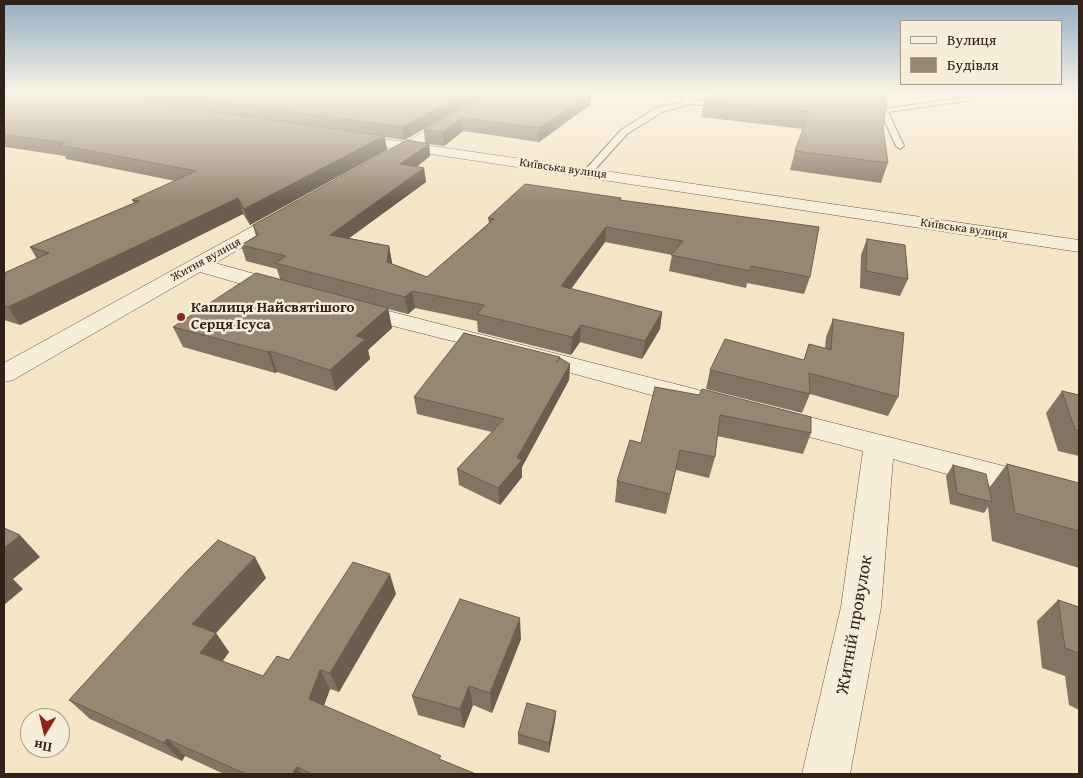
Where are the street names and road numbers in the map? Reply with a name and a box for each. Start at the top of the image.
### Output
street label: Київська вулиця [518,156,608,182]
street label: Київська вулиця [919,216,1009,242]
street label: Житня вулиця [168,235,244,285]
street label: Житній провулок [832,554,878,696]

